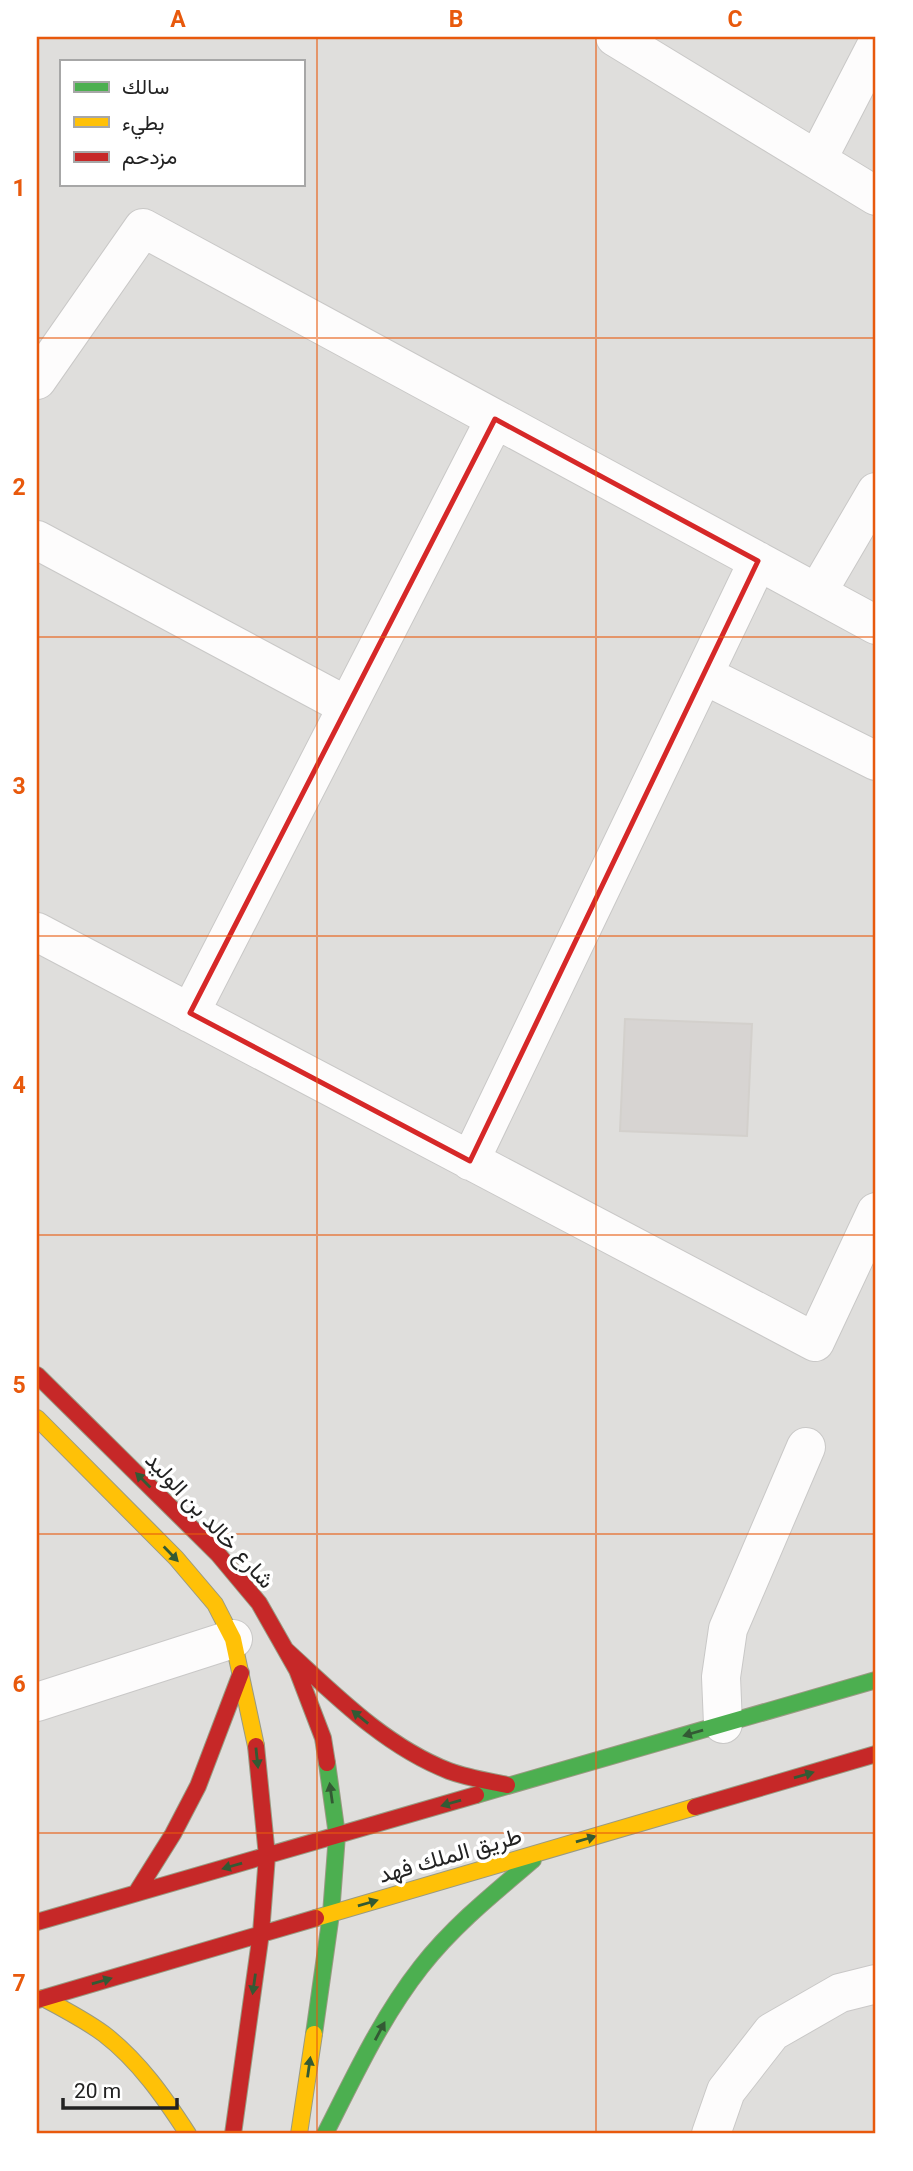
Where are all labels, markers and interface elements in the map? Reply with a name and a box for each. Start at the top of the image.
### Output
text: A [170,6,186,33]
text: B [449,6,463,33]
text: C [727,6,743,33]
legend [60,60,304,186]
text: سالك [122,75,169,99]
text: بطيء [122,111,165,140]
text: مزدحم [122,145,177,171]
text: 1 [12,175,26,202]
text: 2 [12,474,26,501]
text: 3 [12,773,26,800]
text: 4 [12,1072,26,1099]
text: 5 [12,1372,26,1399]
street label: شارع خالد بن الوليد [138,1447,280,1595]
one-way arrow [135,1472,151,1489]
one-way arrow [163,1545,180,1562]
text: 6 [12,1671,26,1698]
one-way arrow [351,1711,369,1725]
one-way arrow [682,1728,703,1738]
one-way arrow [252,1747,263,1769]
one-way arrow [794,1770,815,1780]
one-way arrow [325,1781,336,1803]
one-way arrow [440,1798,461,1808]
street label: طريق الملك فهد [375,1822,525,1890]
one-way arrow [575,1833,597,1844]
one-way arrow [222,1861,243,1871]
one-way arrow [357,1898,378,1908]
text: 7 [12,1970,26,1997]
one-way arrow [248,1973,259,1995]
one-way arrow [92,1975,113,1985]
one-way arrow [373,2020,385,2040]
one-way arrow [303,2056,314,2078]
scale bar [63,2066,177,2110]
text: 20 m [74,2079,121,2103]

